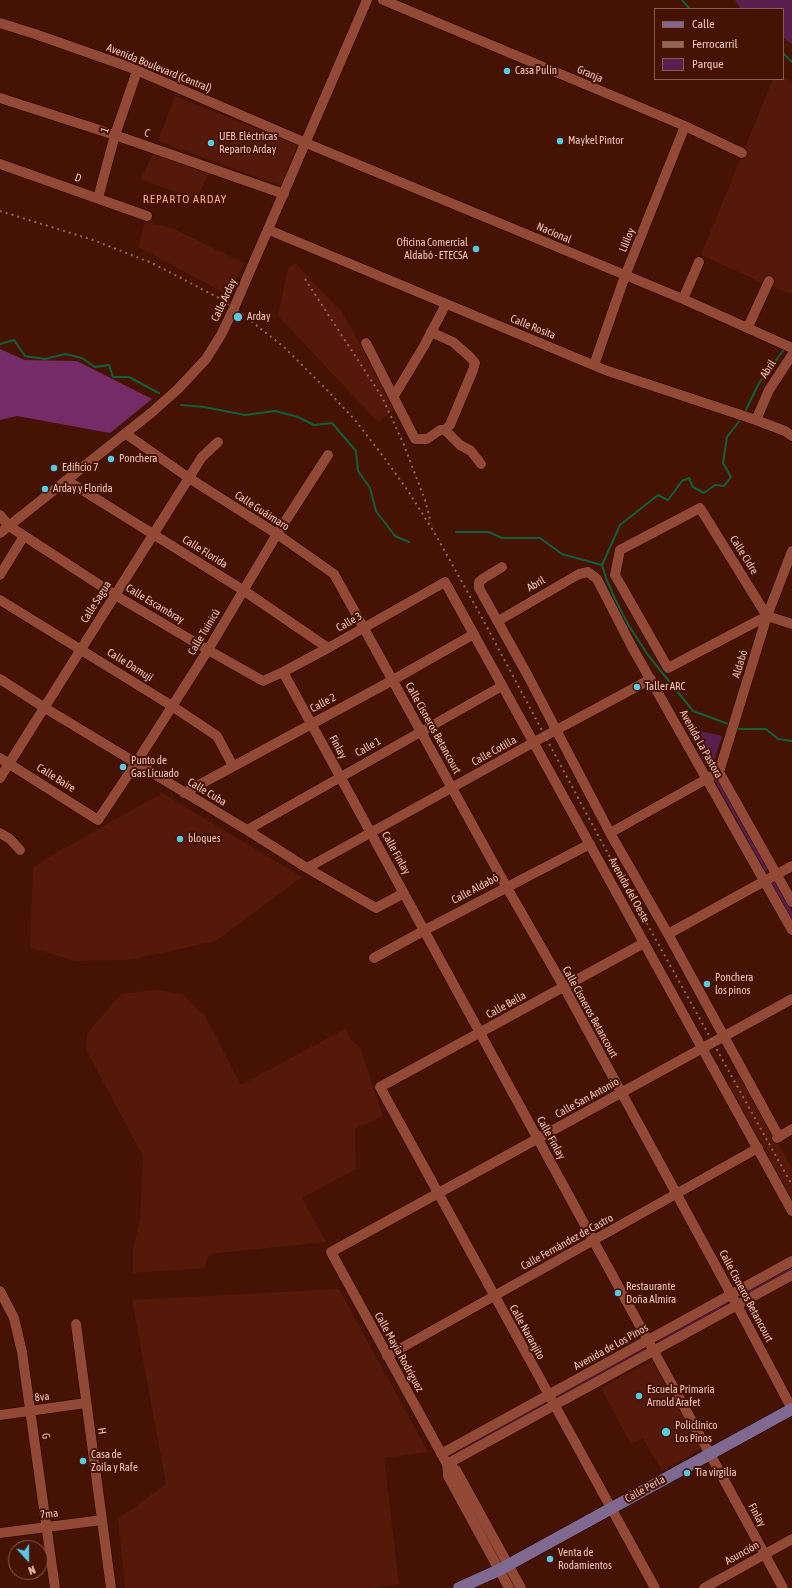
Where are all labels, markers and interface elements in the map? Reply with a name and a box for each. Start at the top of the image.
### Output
legend [654,8,784,80]
text: Calle [692,17,715,31]
text: Ferrocarril [692,37,738,51]
street label: Avenida Boulevard (Central) [105,41,213,95]
text: Parque [692,57,724,71]
street label: Granja [575,63,605,85]
place label: Casa Pulin [515,64,557,78]
marker: Casa Pulin [502,66,512,76]
street label: 1 [98,126,112,134]
street label: C [143,126,151,140]
place label: UEB. Eléctricas Reparto Arday [219,130,277,156]
place label: Maykel Pintor [568,134,624,148]
marker: Maykel Pintor [555,136,565,146]
marker: UEB. Eléctricas Reparto Arday [206,138,216,148]
street label: D [73,171,83,185]
district label: REPARTO ARDAY [143,192,227,206]
street label: Nacional [535,220,573,246]
street label: Lililoy [616,226,638,254]
place label: Oficina Comercial Aldabó - ETECSA [397,236,468,262]
marker: Oficina Comercial Aldabó - ETECSA [471,244,481,254]
street label: Calle Arday [208,276,240,324]
place label: Arday [247,310,270,324]
marker: Arday [232,311,244,323]
street label: Calle Rosita [508,312,558,342]
street label: Abril [757,357,779,381]
place label: Ponchera [119,452,157,466]
marker: Ponchera [106,454,116,464]
place label: Edificio 7 [62,461,98,475]
marker: Edificio 7 [49,463,59,473]
place label: Arday y Florida [53,482,113,496]
marker: Arday y Florida [40,484,50,494]
street label: Calle Guáimaro [232,488,292,534]
street label: Calle Florida [180,533,230,571]
street label: Calle Cidre [727,533,761,577]
street label: Abril [524,573,548,595]
street label: Calle Sagua [78,578,114,626]
street label: Calle Escambray [123,581,187,627]
street label: Calle Tuinicú [185,606,223,658]
street label: Calle 3 [334,609,364,635]
street label: Calle Damují [105,646,155,684]
street label: Aldabó [729,648,751,680]
street label: Calle Cisneros Betancourt [402,680,464,776]
place label: Taller ARC [645,680,685,694]
marker: Taller ARC [632,682,642,692]
street label: Calle 2 [308,691,338,715]
street label: Avenida La Pastora [677,708,725,780]
street label: Finlay [326,733,350,761]
street label: Calle Cotilla [469,733,519,769]
street label: Calle 1 [353,734,383,760]
place label: Punto de Gas Licuado [131,754,179,780]
street label: Calle Baire [34,761,78,795]
marker: Punto de Gas Licuado [118,762,128,772]
street label: Calle Cuba [185,775,229,809]
street label: Calle Finlay [379,829,413,877]
place label: bloques [188,832,221,846]
marker: bloques [175,834,185,844]
street label: Avenida del Oeste [606,855,652,925]
street label: Calle Aldabó [449,871,501,907]
street label: Calle Cisneros Betancourt [559,964,621,1060]
place label: Ponchera los pinos [715,971,753,997]
marker: Ponchera los pinos [702,979,712,989]
street label: Calle Bella [484,989,528,1021]
street label: Calle San Antonio [553,1075,621,1121]
street label: Calle Finlay [534,1114,568,1162]
street label: Calle Fernández de Castro [519,1211,615,1273]
street label: Calle Cisneros Betancourt [716,1248,776,1344]
place label: Restaurante Doña Almira [626,1280,676,1306]
marker: Restaurante Doña Almira [613,1288,623,1298]
street label: Calle Naranjito [507,1302,547,1362]
street label: Calle Mayía Rodríguez [372,1310,426,1394]
street label: Avenida de Los Pinos [571,1321,651,1373]
place label: Escuela Primaria Arnold Arafet [647,1383,715,1409]
street label: 8va [34,1390,50,1404]
marker: Escuela Primaria Arnold Arafet [634,1391,644,1401]
place label: Policlínico Los Pinos [675,1419,718,1445]
marker: Policlínico Los Pinos [660,1426,672,1438]
street label: H [95,1427,109,1435]
street label: G [39,1432,53,1440]
place label: Casa de Zoila y Rafe [91,1448,138,1474]
marker: Casa de Zoila y Rafe [78,1456,88,1466]
place label: Tia virgilia [695,1466,737,1480]
marker: Tia virgilia [682,1468,692,1478]
street label: Calle Perla [623,1473,667,1505]
street label: Finlay [745,1501,769,1529]
street label: 7ma [39,1506,59,1522]
street label: Asunción [723,1538,761,1568]
north arrow [8,1540,48,1580]
place label: Venta de Rodamientos [558,1546,612,1572]
marker: Venta de Rodamientos [545,1554,555,1564]
text: N [27,1564,37,1577]

